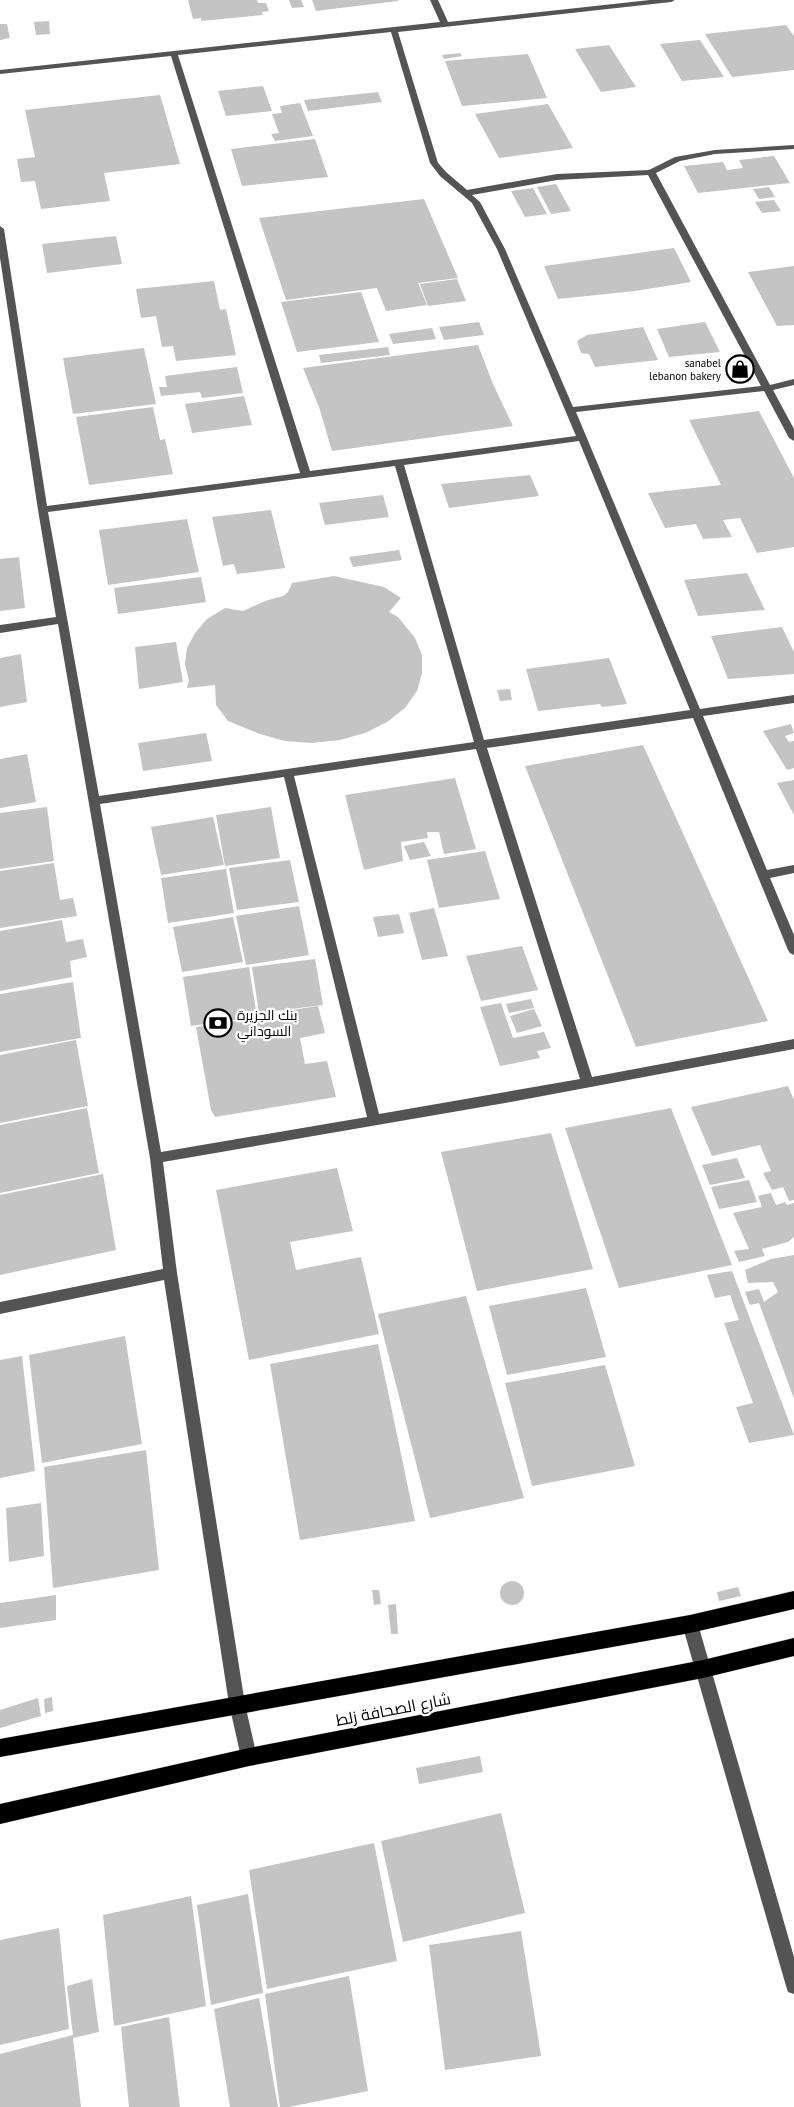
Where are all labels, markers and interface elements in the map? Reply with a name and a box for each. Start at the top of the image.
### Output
shop icon: sanabel lebanon bakery [725,354,755,384]
place label: sanabel lebanon bakery [649,356,722,383]
place label: بنك الجزيرة السوداني [237,1006,298,1043]
bank icon: بنك الجزيرة السوداني [203,1008,233,1038]
street label: شارع الصحافة زلط [334,1688,453,1732]

